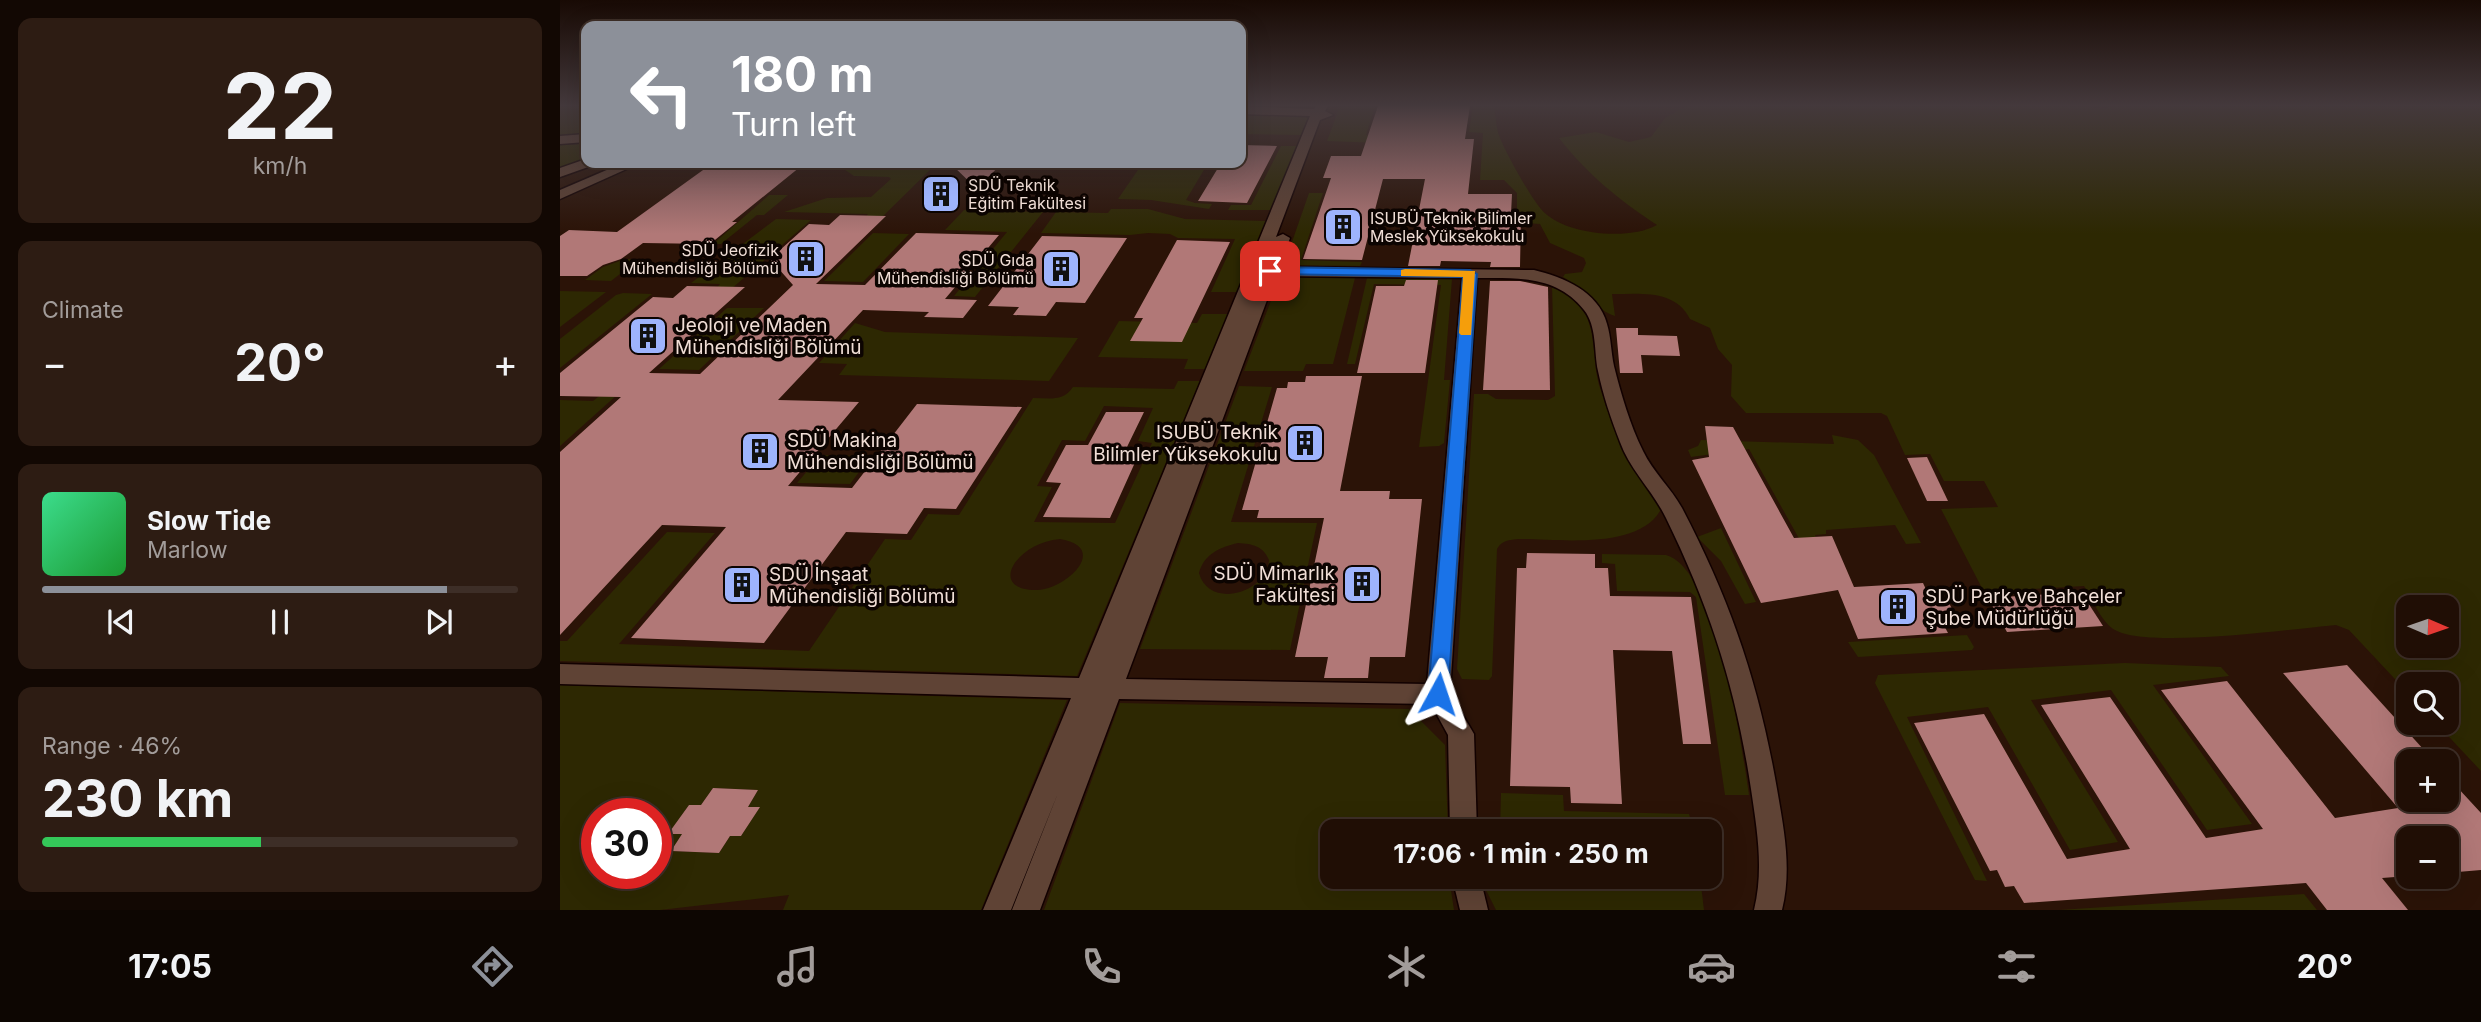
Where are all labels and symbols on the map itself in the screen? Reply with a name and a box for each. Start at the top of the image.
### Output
building icon: SDÜ Teknik Eğitim Fakültesi [920,173,962,215]
place label: SDÜ Teknik Eğitim Fakültesi [968,175,1086,213]
building icon: ISUBÜ Teknik Bilimler Meslek Yüksekokulu [1322,206,1364,248]
place label: ISUBÜ Teknik Bilimler Meslek Yüksekokulu [1370,208,1532,246]
building icon: SDÜ Jeofizik Mühendisliği Bölümü [785,238,827,280]
place label: SDÜ Jeofizik Mühendisliği Bölümü [622,240,779,278]
pin [1240,241,1300,301]
building icon: SDÜ Gıda Mühendisliği Bölümü [1040,248,1082,290]
place label: SDÜ Gıda Mühendisliği Bölümü [877,250,1034,288]
place label: Jeoloji ve Maden Mühendisliği Bölümü [675,314,862,359]
building icon: Jeoloji ve Maden Mühendisliği Bölümü [627,315,669,357]
place label: ISUBÜ Teknik Bilimler Yüksekokulu [1093,421,1279,466]
building icon: ISUBÜ Teknik Bilimler Yüksekokulu [1284,422,1326,464]
place label: SDÜ Makina Mühendisliği Bölümü [787,429,974,474]
building icon: SDÜ Makina Mühendisliği Bölümü [739,430,781,472]
place label: SDÜ Mimarlık Fakültesi [1213,562,1336,607]
place label: SDÜ İnşaat Mühendisliği Bölümü [769,563,956,608]
building icon: SDÜ Mimarlık Fakültesi [1341,563,1383,605]
building icon: SDÜ İnşaat Mühendisliği Bölümü [721,564,763,606]
place label: SDÜ Park ve Bahçeler Şube Müdürlüğü [1925,585,2122,630]
building icon: SDÜ Park ve Bahçeler Şube Müdürlüğü [1877,586,1919,628]
north arrow [2396,595,2459,658]
position arrow [1401,657,1475,731]
speed limit sign: 30 [581,798,672,889]

